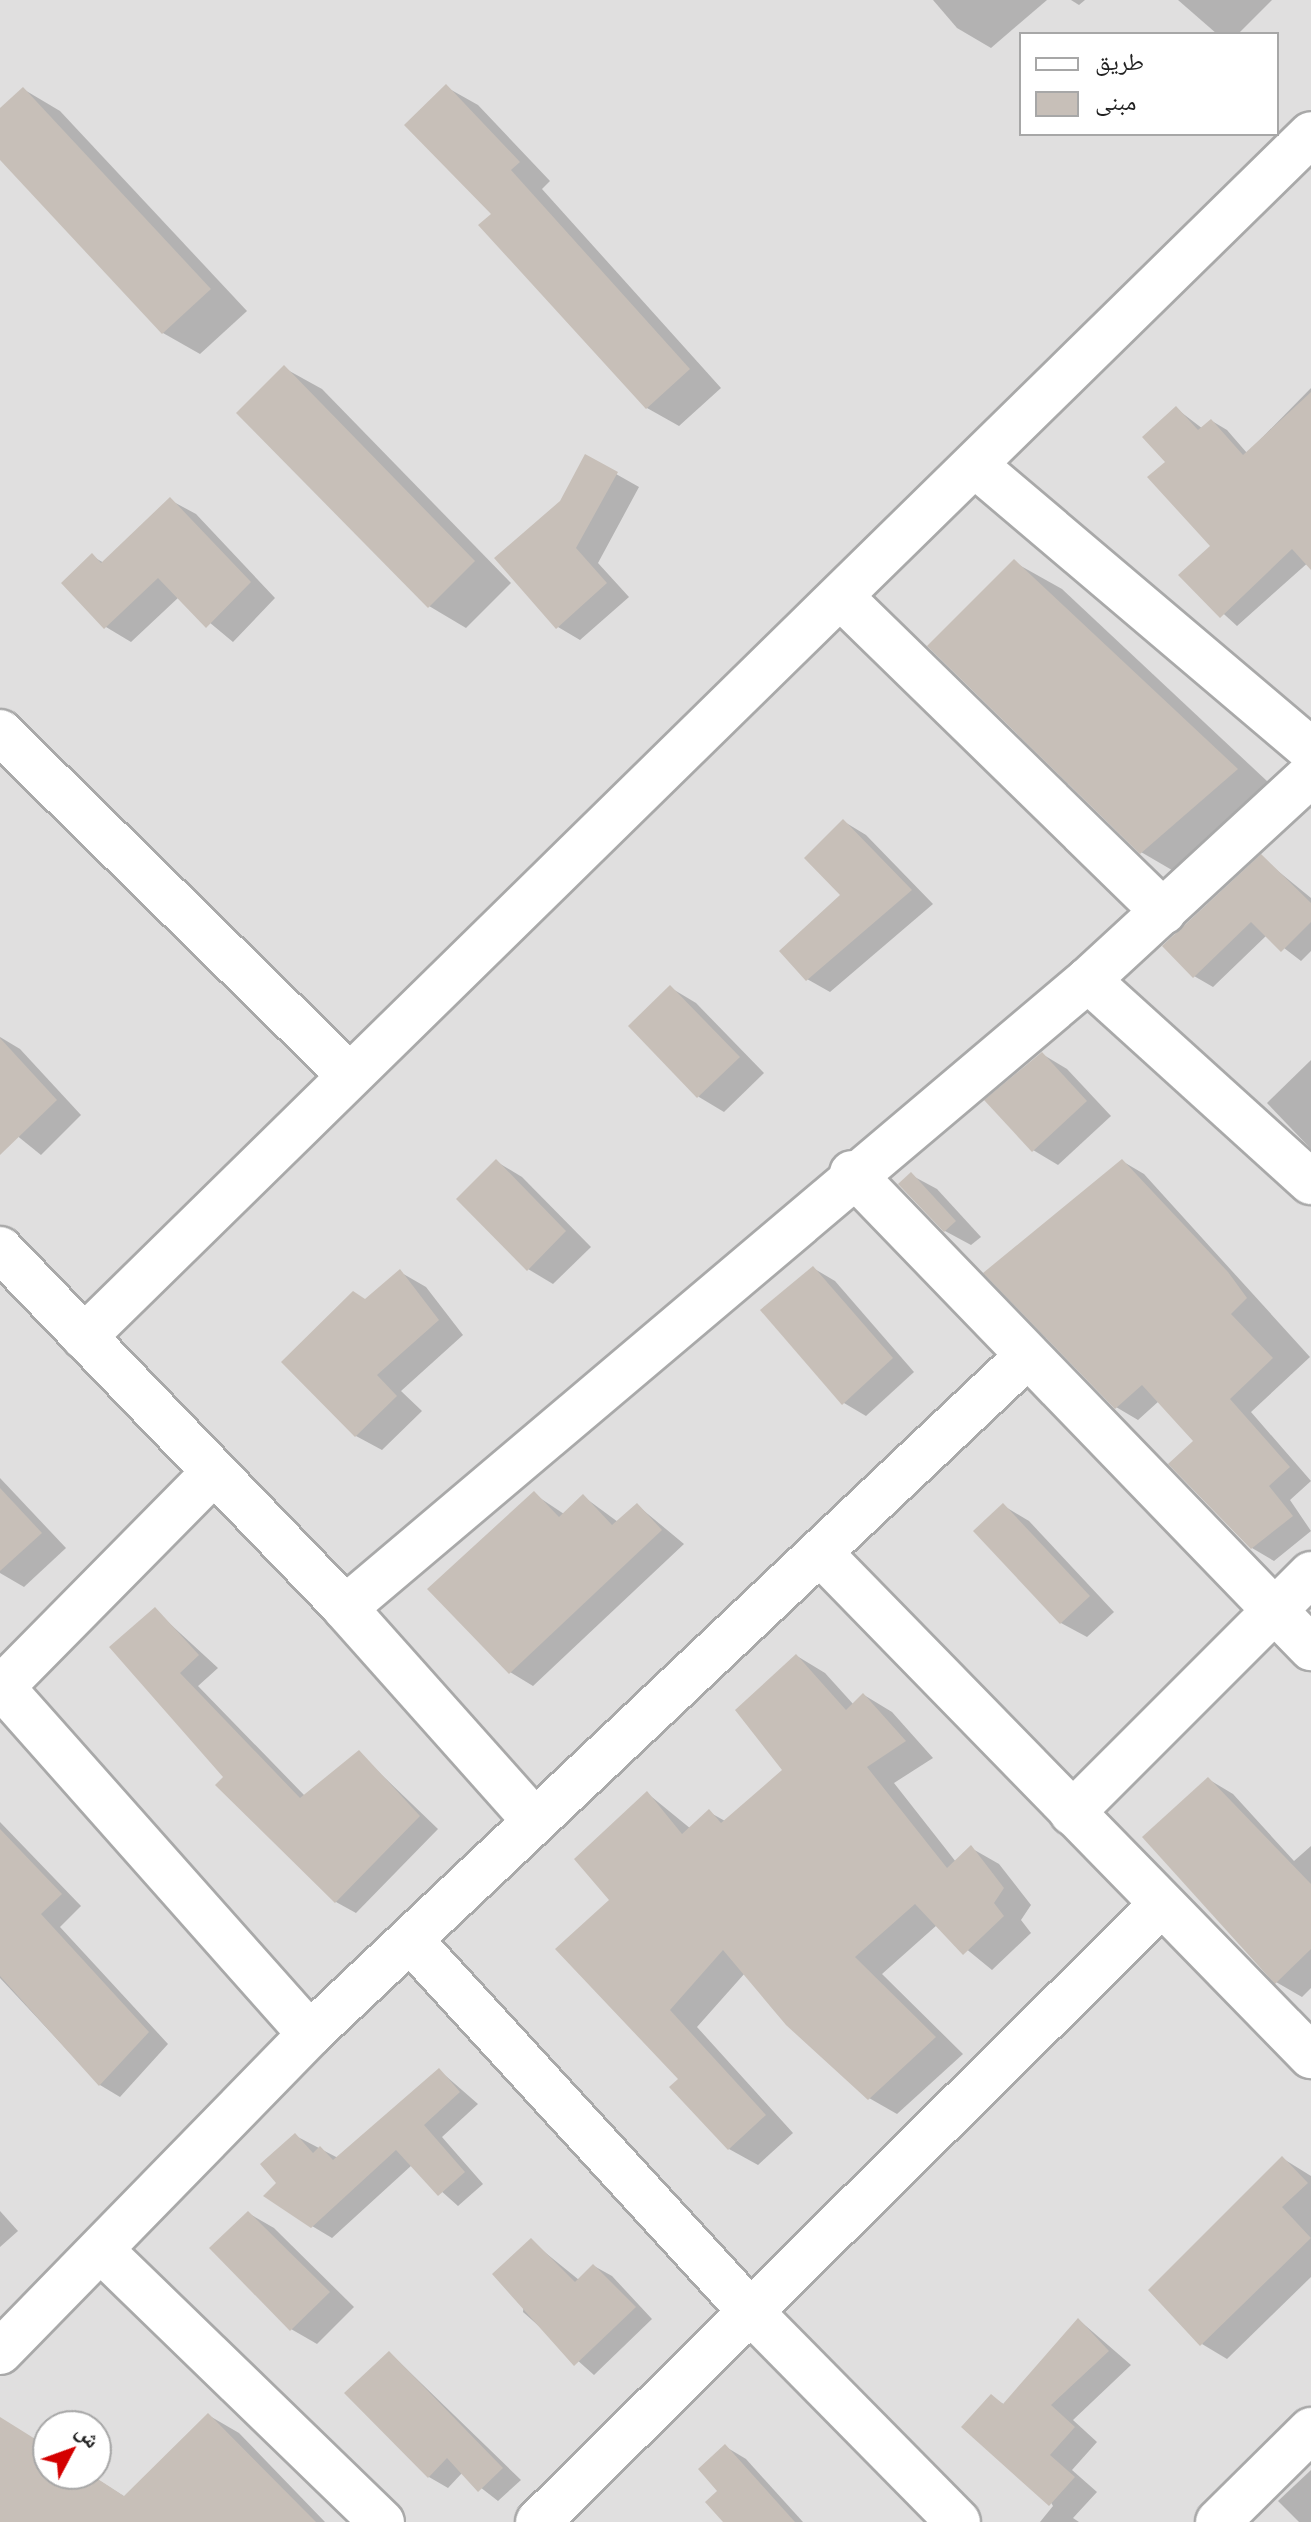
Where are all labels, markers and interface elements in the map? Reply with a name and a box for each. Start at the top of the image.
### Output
legend [1019,32,1279,136]
text: طريق [1095,45,1144,77]
text: مبنى [1095,85,1136,117]
north arrow [32,2410,112,2490]
text: ش [70,2417,108,2454]

